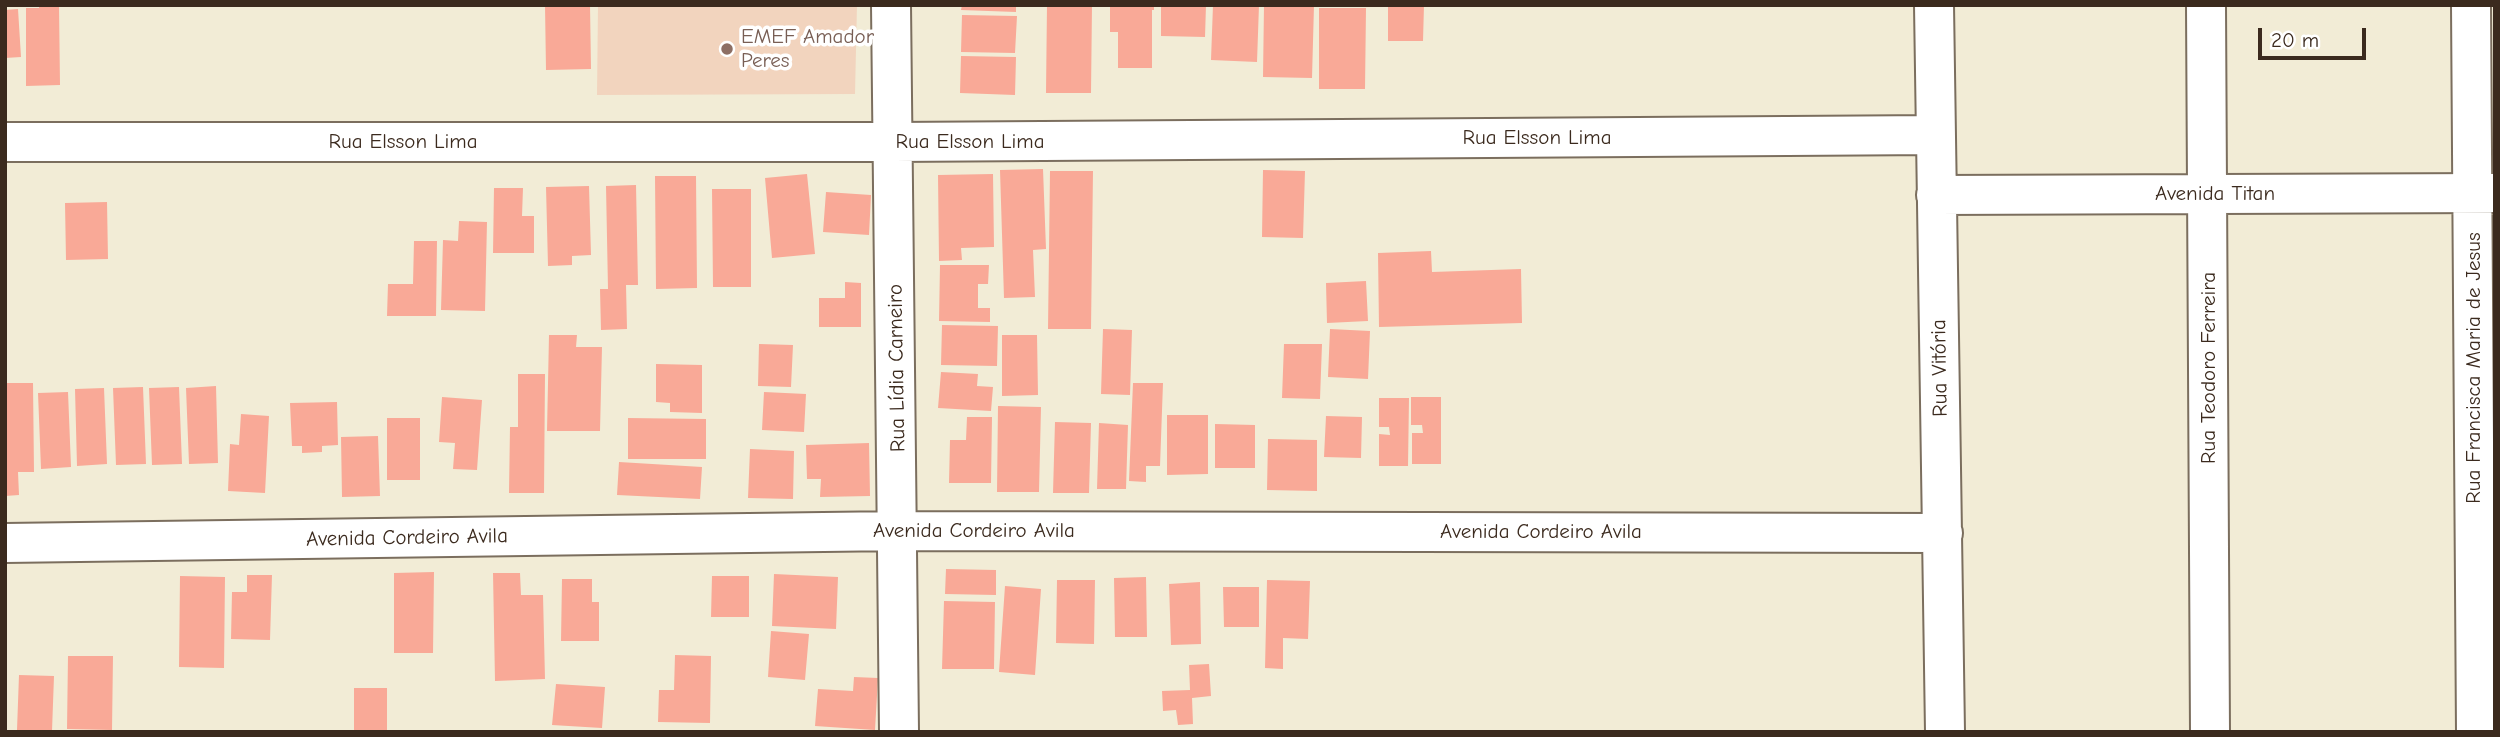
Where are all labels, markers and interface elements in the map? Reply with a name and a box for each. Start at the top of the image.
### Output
scale bar [2262,14,2370,58]
place label: EMEF Amador Peres [741,24,874,74]
text: 20 m [2271,28,2319,52]
marker: EMEF Amador Peres [719,41,735,57]
street label: Rua Elsson Lima [1463,125,1611,151]
street label: Rua Elsson Lima [329,129,477,155]
street label: Rua Elsson Lima [896,129,1044,155]
street label: Avenida Titan [2155,181,2275,207]
street label: Rua Francisca Maria de Jesus [2461,232,2487,504]
street label: Rua Teodoro Ferreira [2196,272,2222,464]
street label: Rua Lídia Carneiro [883,284,911,452]
street label: Rua Vitória [1927,319,1953,417]
street label: Avenida Cordeiro Avila [873,518,1075,544]
street label: Avenida Cordeiro Avila [1440,519,1642,545]
street label: Avenida Cordeiro Avila [306,524,508,552]

